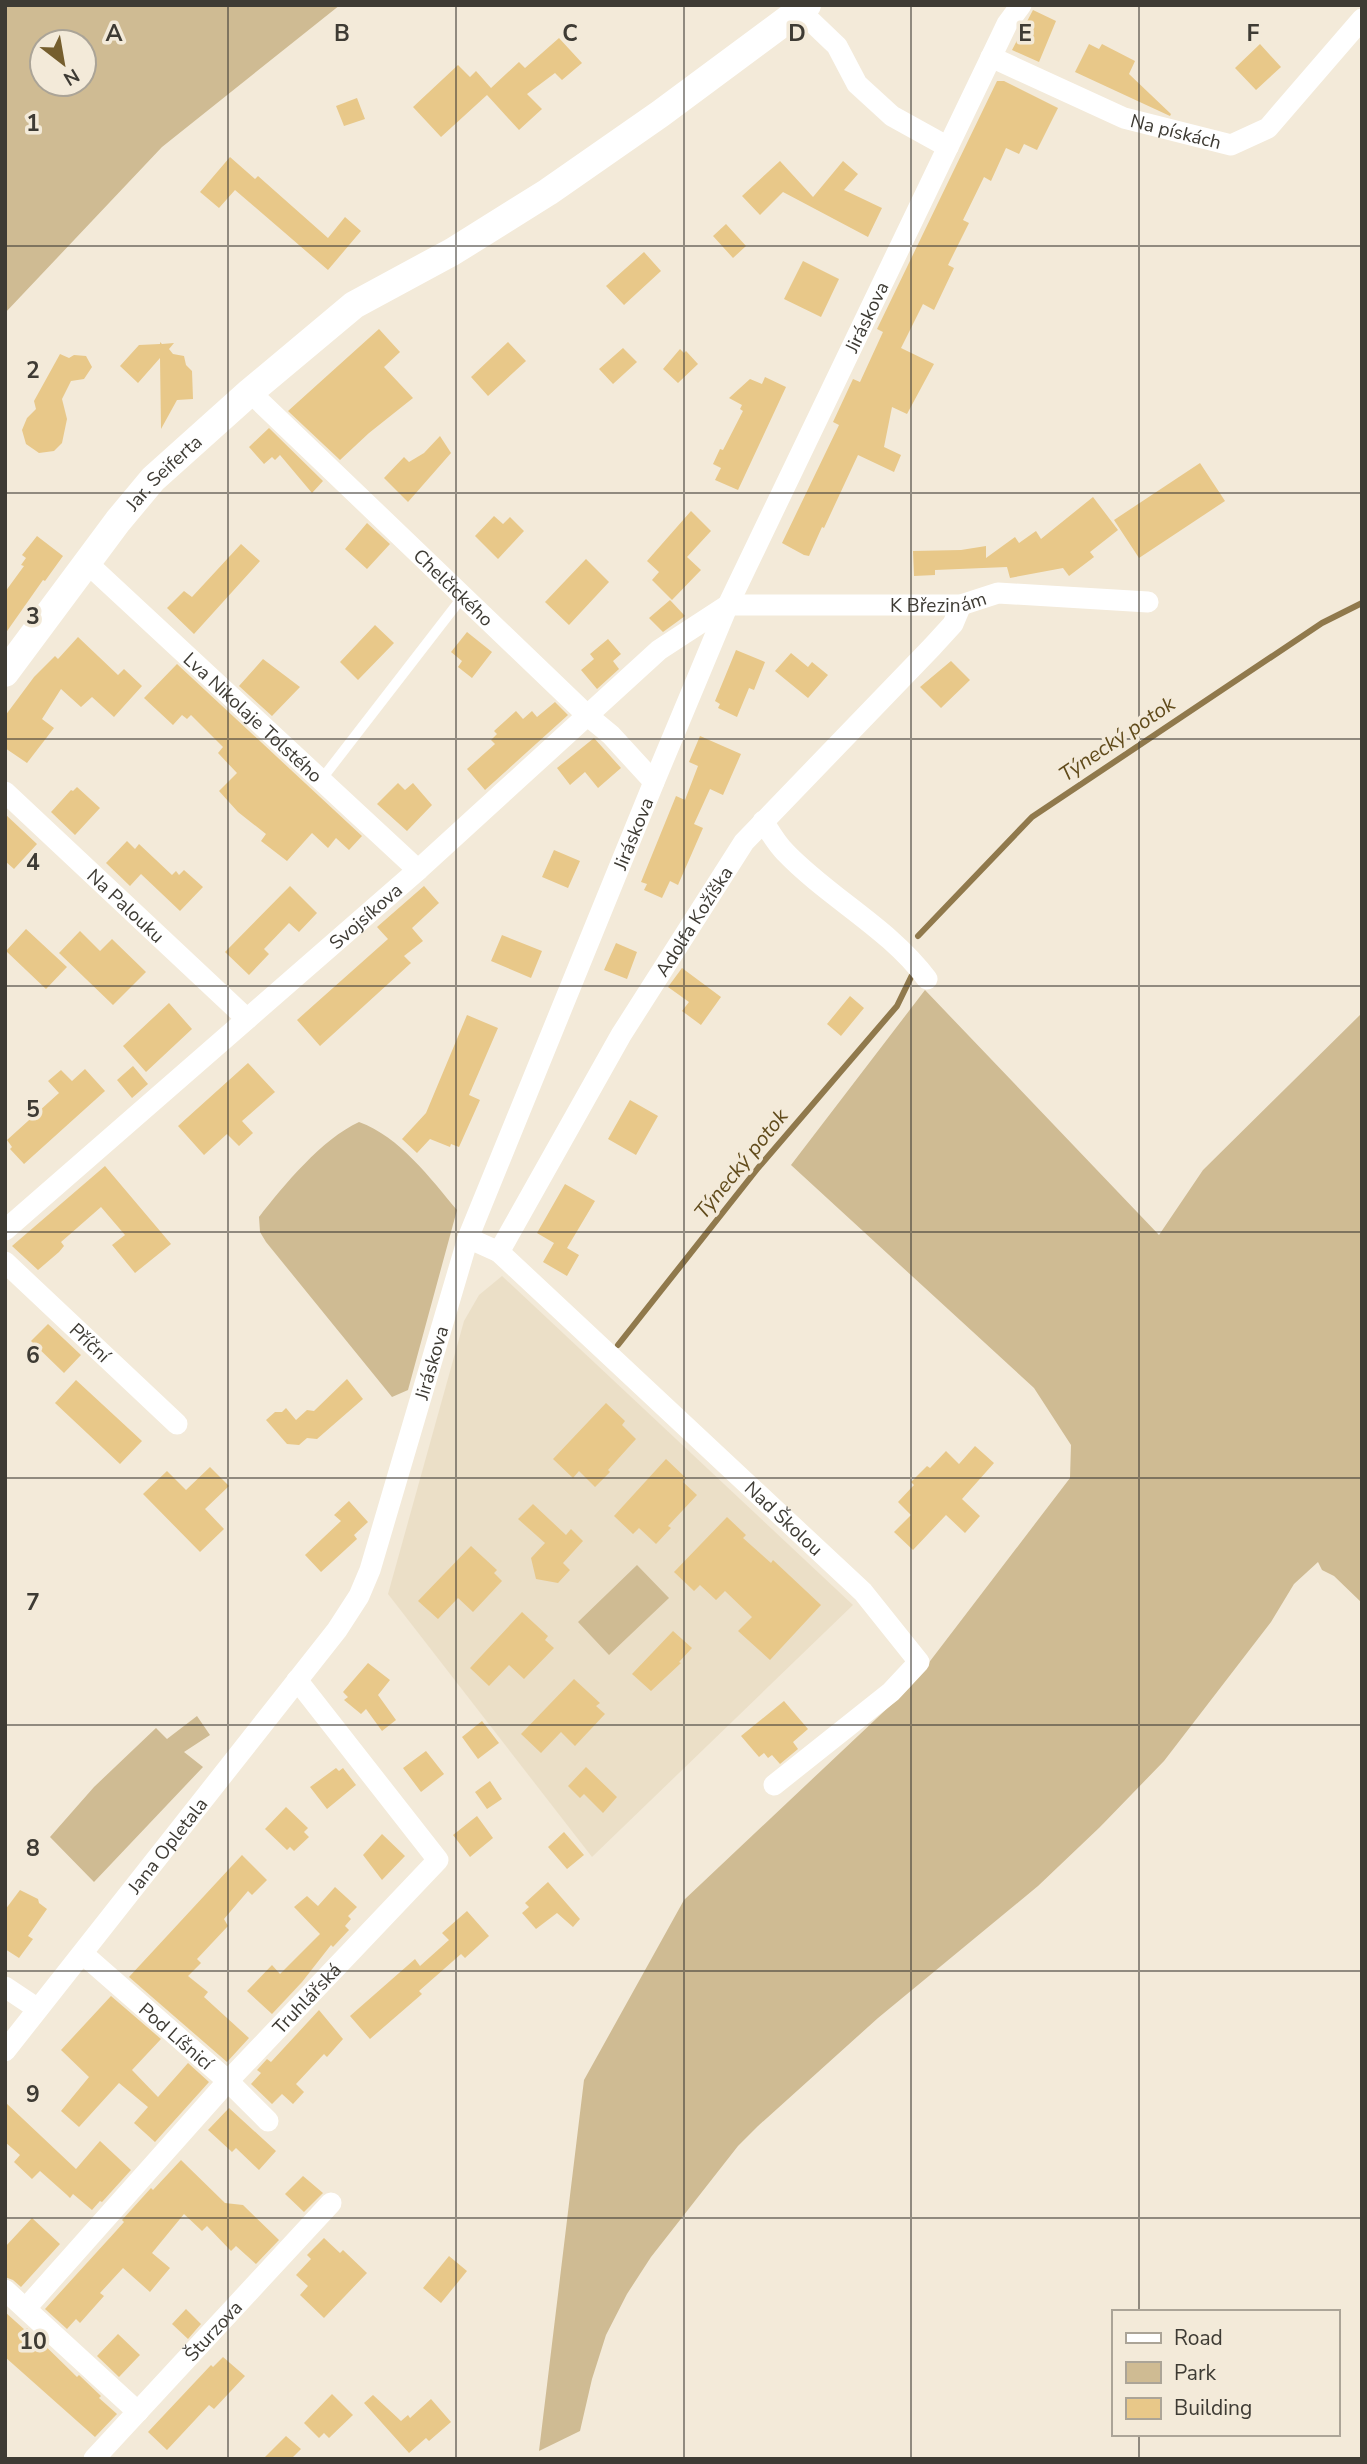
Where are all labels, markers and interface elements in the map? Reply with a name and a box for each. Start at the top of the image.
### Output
text: A [105,18,123,49]
text: B [334,18,350,49]
text: C [562,18,578,49]
text: D [788,18,806,49]
text: E [1018,18,1032,49]
text: F [1247,18,1260,49]
north arrow [28,28,98,98]
text: N [58,62,84,92]
text: 1 [26,108,40,139]
street label: Na pískách [1128,108,1224,156]
street label: Jiráskova [839,277,895,358]
text: 2 [26,355,40,386]
street label: Jar. Seiferta [119,429,208,517]
street label: Chelčického [407,543,499,633]
street label: K Březinám [890,586,990,619]
text: 3 [26,601,40,632]
street label: Lva Nikolaje Tolstého [177,647,328,789]
water label: Týnecký potok [1053,690,1181,788]
street label: Jiráskova [607,794,660,875]
text: 4 [26,847,40,878]
street label: Adolfa Kožíška [650,861,739,982]
street label: Na Palouku [81,863,170,949]
street label: Svojsíkova [324,877,408,956]
text: 5 [26,1094,40,1125]
water label: Týnecký potok [688,1103,795,1225]
street label: Příční [63,1317,117,1370]
street label: Jiráskova [409,1323,455,1404]
text: 6 [26,1340,40,1371]
street label: Nad Školou [738,1476,828,1562]
text: 7 [26,1587,40,1618]
street label: Jana Opletala [121,1792,214,1900]
text: 8 [26,1833,40,1864]
street label: Truhlářská [267,1958,348,2040]
street label: Pod Líšnicí [133,1997,219,2077]
text: 9 [26,2079,40,2110]
street label: Šturzova [179,2295,248,2367]
legend [1112,2310,1339,2436]
text: Road [1174,2324,1223,2352]
text: 10 [19,2326,47,2357]
text: Park [1174,2359,1216,2387]
text: Building [1174,2394,1252,2422]

